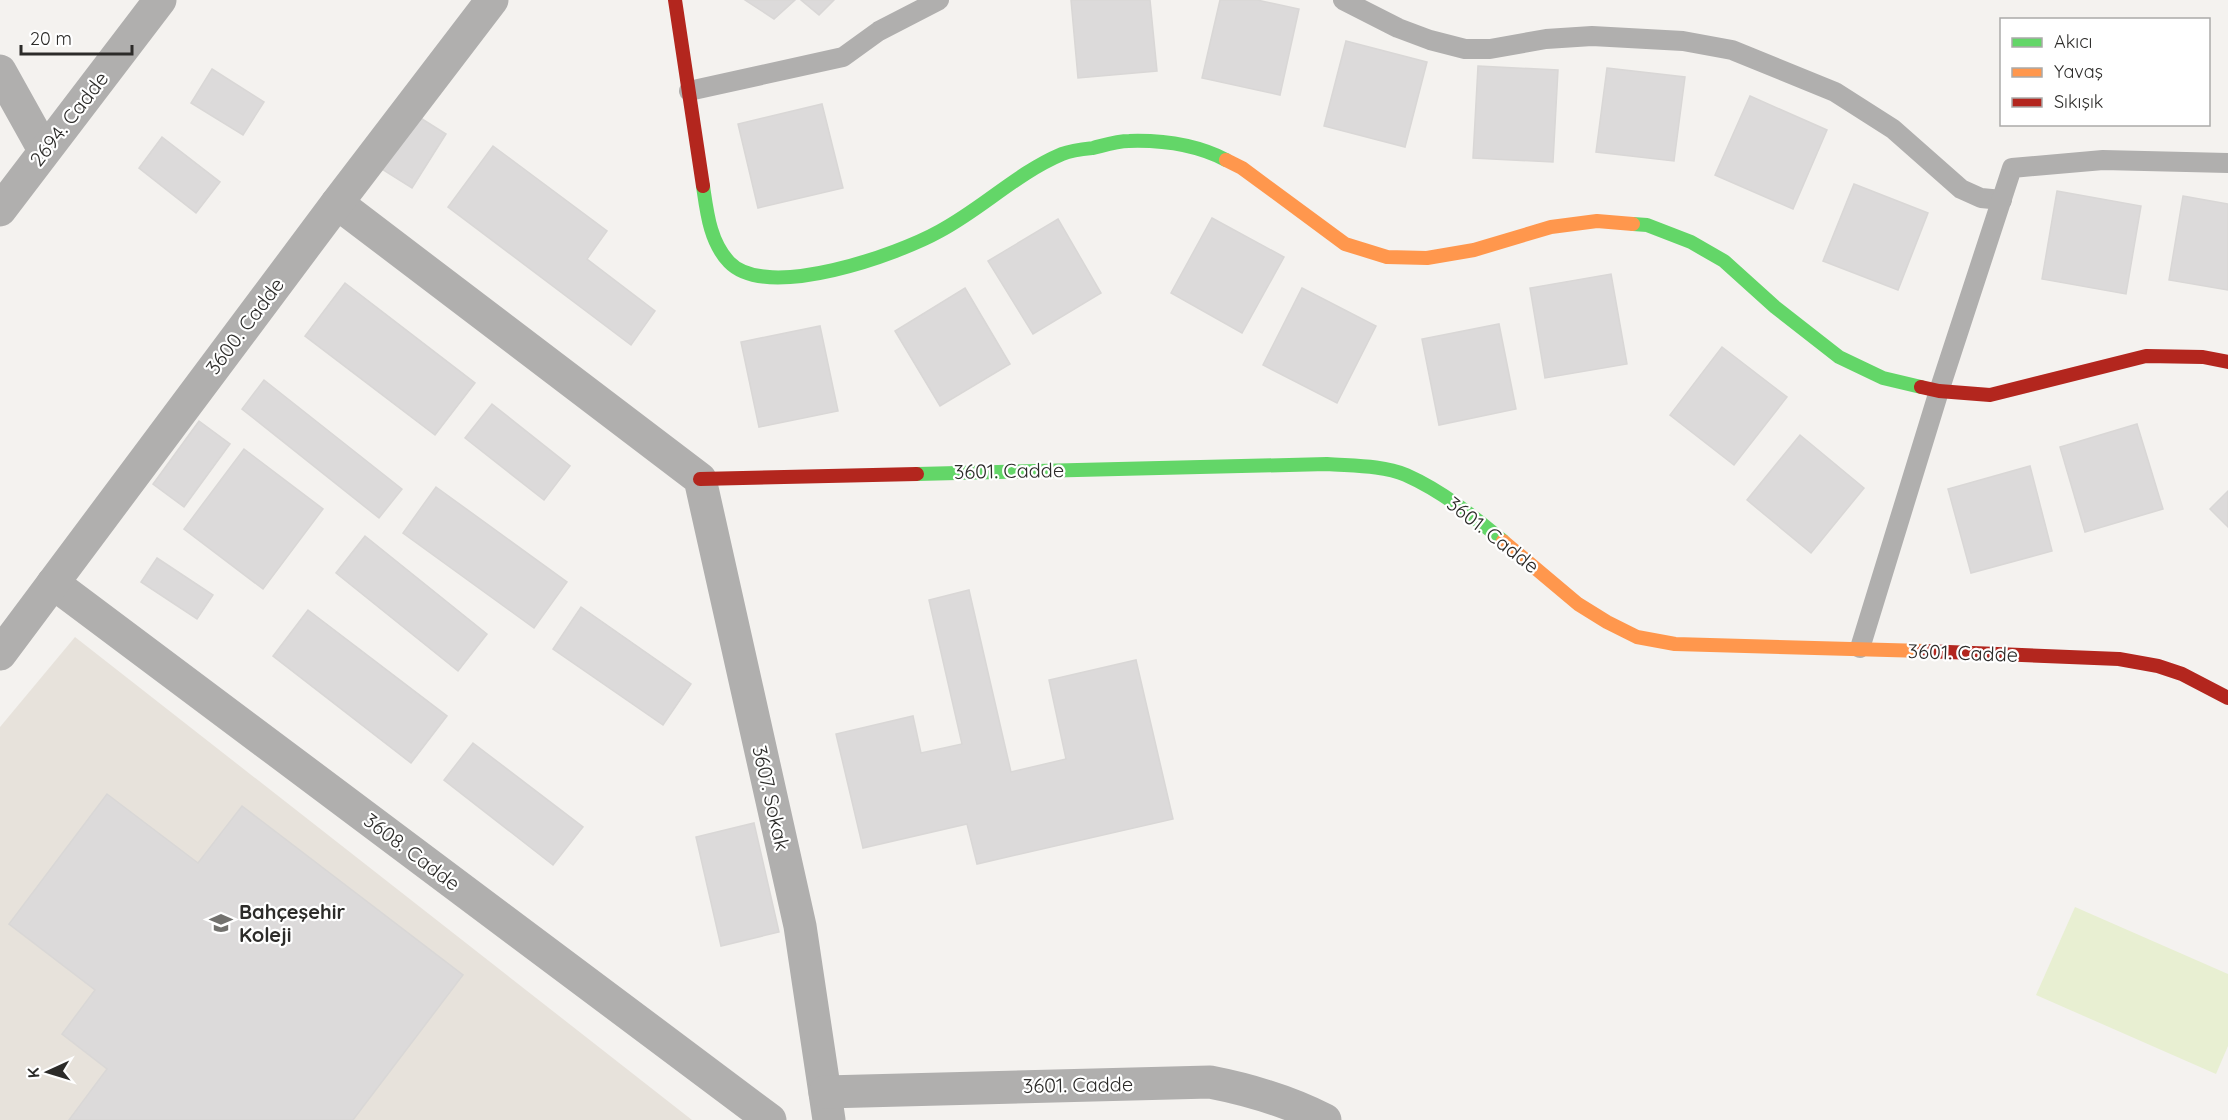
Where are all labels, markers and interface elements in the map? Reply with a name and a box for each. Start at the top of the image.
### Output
scale bar [21,18,132,56]
legend [2000,18,2210,126]
text: 20 m [30,27,72,50]
text: Akıcı [2054,30,2092,53]
text: Yavaş [2054,60,2103,83]
street label: 2694. Cadde [24,66,113,171]
text: Sıkışık [2054,90,2103,113]
street label: 3600. Cadde [200,272,289,379]
street label: 3601. Cadde [954,457,1064,484]
street label: 3601. Cadde [1442,491,1544,578]
street label: 3601. Cadde [1907,638,2019,667]
street label: 3607. Sokak [747,743,796,853]
street label: 3608. Cadde [359,807,465,896]
place label: Bahçeşehir Koleji [239,899,345,947]
school or university icon: Bahçeşehir Koleji [208,910,234,936]
north arrow [18,1042,78,1102]
text: K [23,1067,43,1079]
street label: 3601. Cadde [1023,1071,1133,1098]

